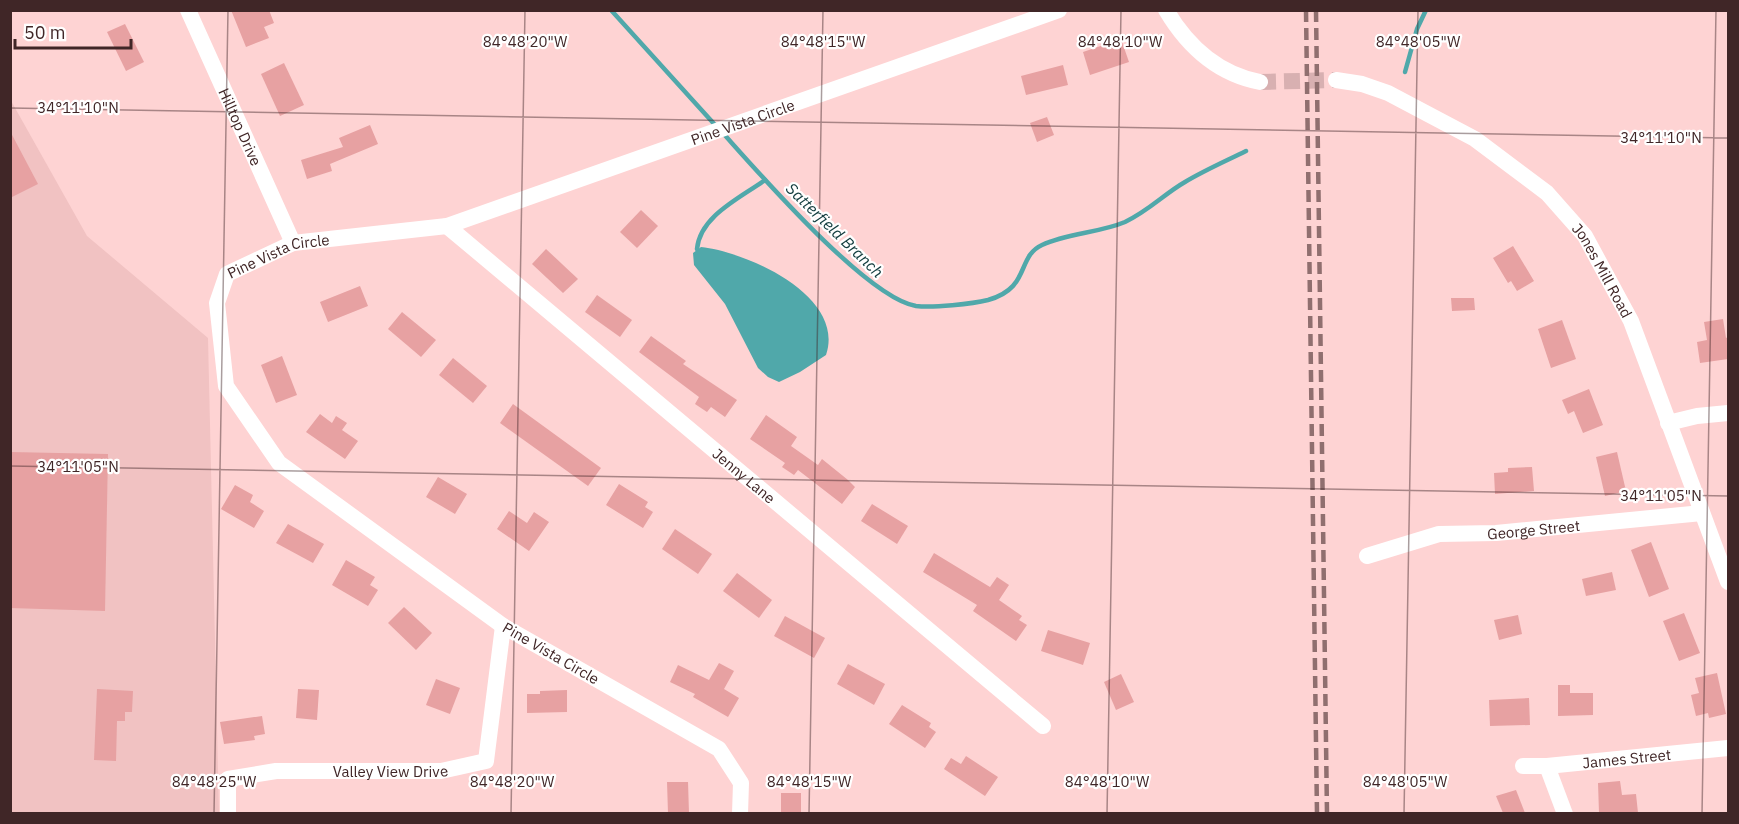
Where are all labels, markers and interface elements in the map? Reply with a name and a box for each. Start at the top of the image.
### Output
scale bar [15,12,130,50]
text: 50 m [24,21,66,44]
text: 84°48'20"W [483,32,568,51]
text: 84°48'15"W [781,32,866,51]
text: 84°48'10"W [1078,32,1163,51]
text: 84°48'05"W [1376,32,1461,51]
street label: Hilltop Drive [215,85,266,169]
street label: Pine Vista Circle [688,95,797,149]
text: 34°11'10"N [37,98,119,117]
text: 34°11'10"N [1620,128,1702,147]
water label: Satterfield Branch [782,178,888,282]
street label: Jones Mill Road [1568,219,1637,321]
street label: Pine Vista Circle [224,230,330,282]
street label: Jenny Lane [709,444,780,507]
text: 34°11'05"N [37,457,119,476]
text: 34°11'05"N [1620,486,1702,505]
street label: George Street [1487,515,1581,543]
street label: Pine Vista Circle [499,618,603,688]
street label: James Street [1581,744,1672,772]
street label: Valley View Drive [333,760,450,781]
text: 84°48'25"W [172,772,257,791]
text: 84°48'20"W [470,772,555,791]
text: 84°48'15"W [767,772,852,791]
text: 84°48'10"W [1065,772,1150,791]
text: 84°48'05"W [1363,772,1448,791]

